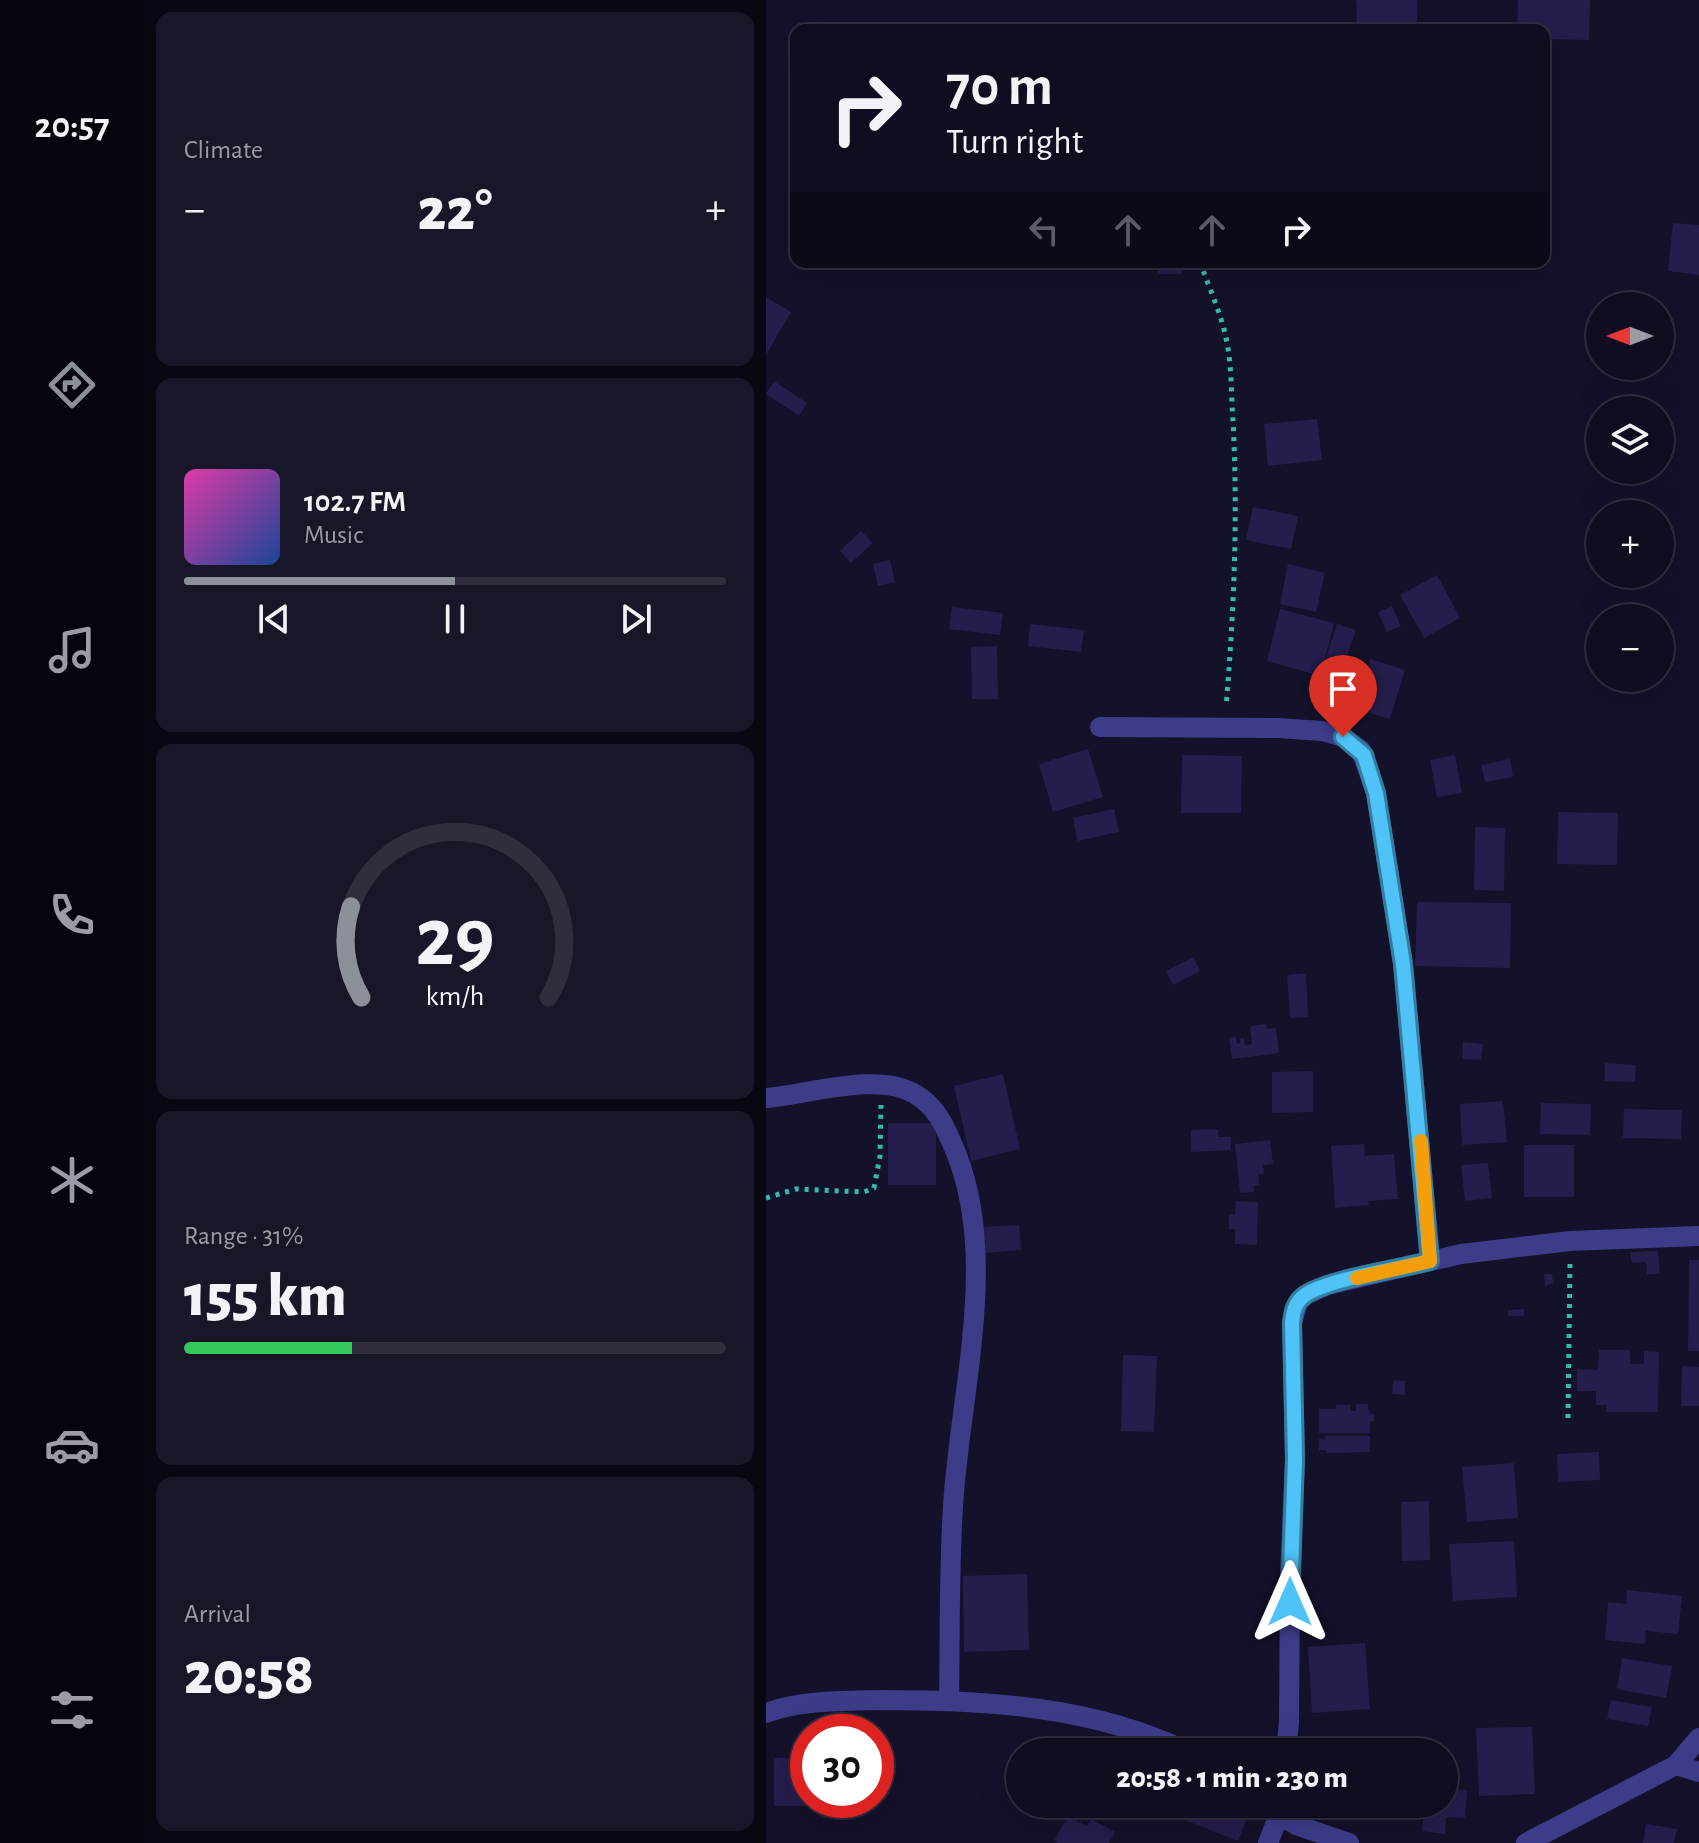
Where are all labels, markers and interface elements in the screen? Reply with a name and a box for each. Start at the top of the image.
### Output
icon: right [814,56,918,160]
text: 70 m [946,59,1053,115]
text: 20:57 [34,108,110,144]
text: Turn right [946,124,1083,160]
text: Climate [184,137,263,163]
text: 22° [418,181,493,241]
text: − [184,188,205,232]
text: + [705,188,726,232]
icon: left [1022,208,1066,252]
icon: ahead [1106,208,1150,252]
icon: ahead [1190,208,1234,252]
icon: right [1274,208,1318,252]
north arrow [1586,292,1674,380]
map controls [1586,292,1674,692]
icon: directions [44,357,100,413]
button: layers [1586,396,1674,484]
text: 102.7 FM [304,487,406,517]
button: + [1586,500,1674,588]
text: Music [304,522,363,548]
icon: previous [252,597,296,641]
icon: pause [433,597,477,641]
icon: next [614,597,658,641]
button: − [1586,604,1674,692]
icon: music [44,622,100,678]
pin [1309,655,1377,737]
icon: arrive [1321,667,1365,711]
icon: phone [44,887,100,943]
text: 29 [415,896,495,980]
text: km/h [426,982,484,1011]
icon: climate [44,1152,100,1208]
text: Range · 31% [184,1223,303,1249]
text: 155 km [184,1267,347,1327]
icon: car [44,1417,100,1473]
position arrow [1248,1560,1332,1644]
text: Arrival [184,1601,251,1627]
text: 20:58 [184,1645,314,1705]
icon: filters [44,1682,100,1738]
speed limit sign: 30 [790,1714,894,1818]
text: 20:58 · 1 min · 230 m [1116,1763,1348,1793]

